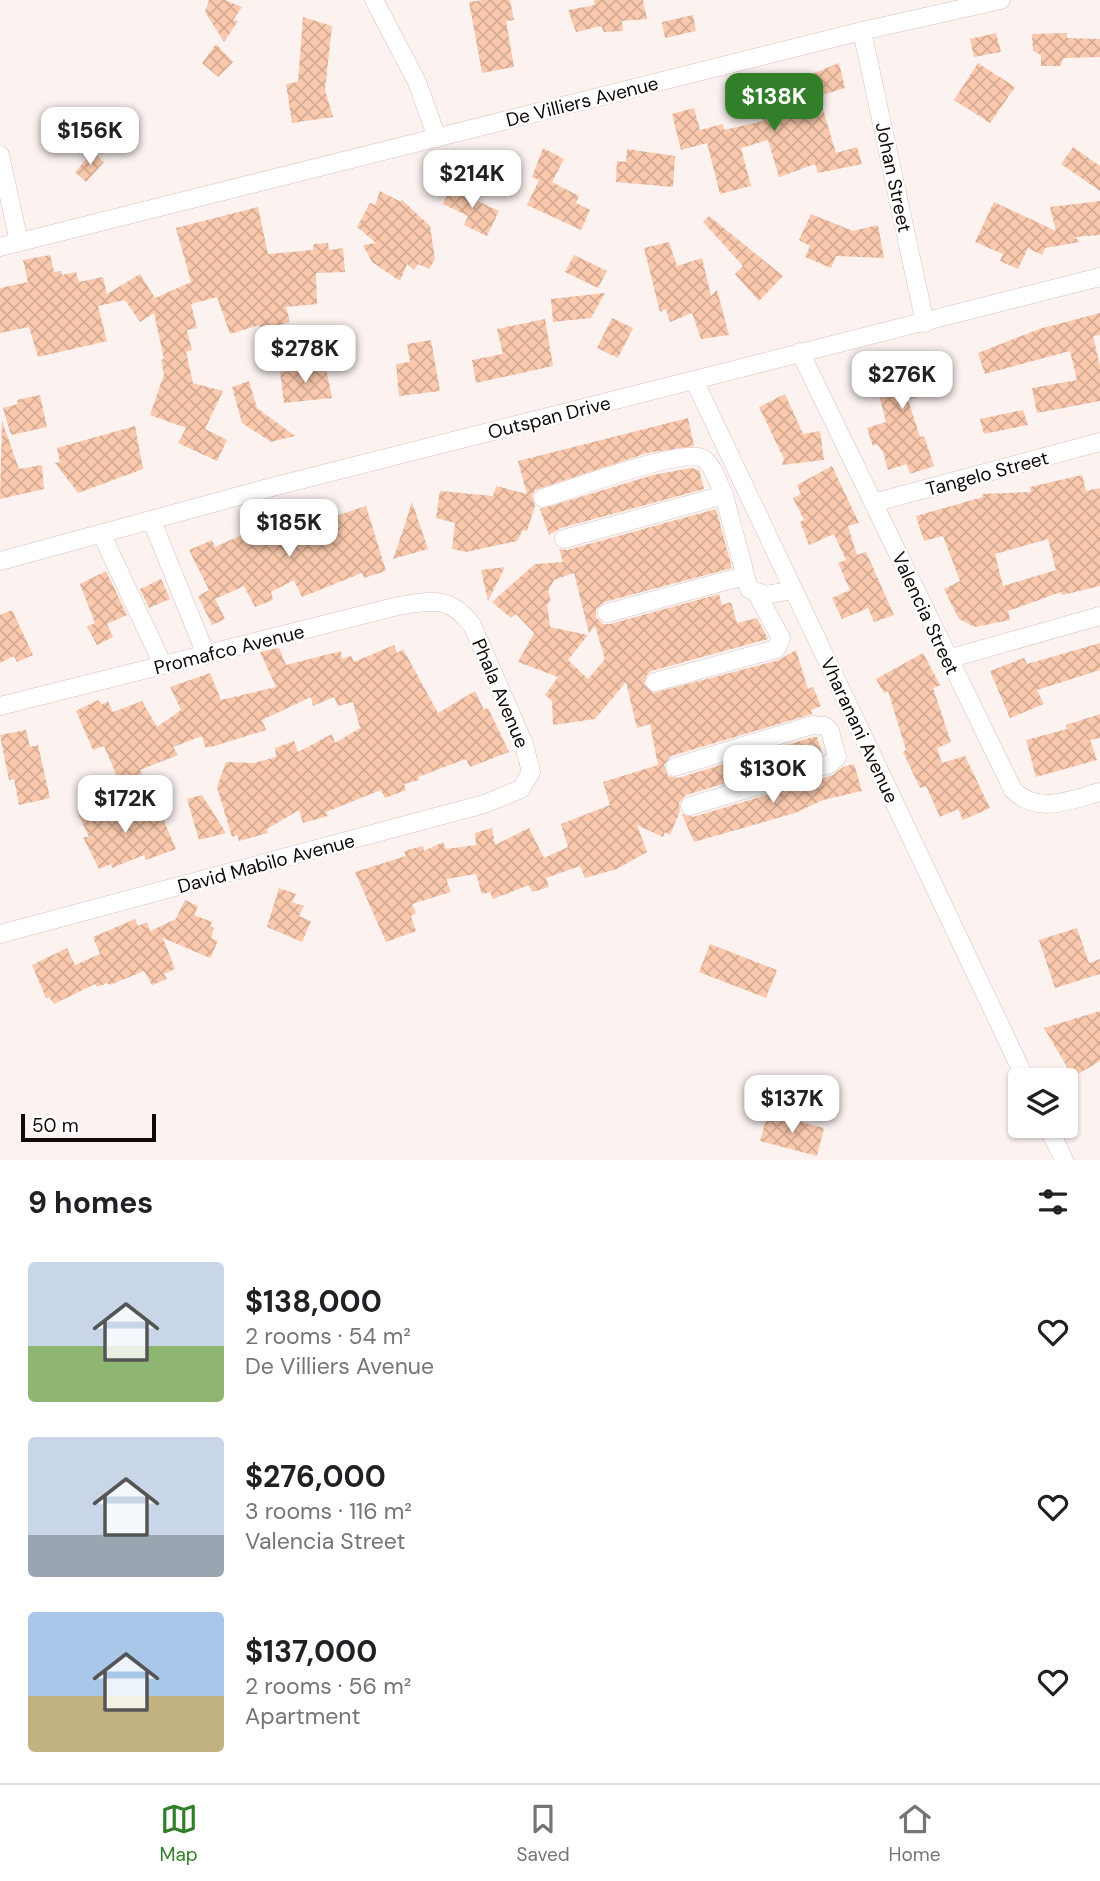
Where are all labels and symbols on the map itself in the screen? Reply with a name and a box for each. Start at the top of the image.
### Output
street label: De Villiers Avenue [503,70,661,133]
pin: $138K [725,74,823,133]
pin: $156K [41,108,139,167]
street label: Johan Street [870,120,917,234]
pin: $214K [423,150,521,210]
pin: $278K [256,326,354,385]
pin: $276K [853,352,951,411]
street label: Outspan Drive [485,390,613,445]
street label: Tangelo Street [923,445,1051,502]
pin: $185K [240,500,338,559]
street label: Valencia Street [886,548,965,679]
street label: Promafco Avenue [151,619,307,680]
street label: Phala Avenue [466,635,535,752]
street label: Vharanani Avenue [815,653,904,807]
pin: $130K [724,746,822,805]
pin: $172K [76,776,174,835]
street label: David Mabilo Avenue [175,828,357,899]
pin: $137K [743,1076,841,1135]
scale bar [21,1111,156,1143]

